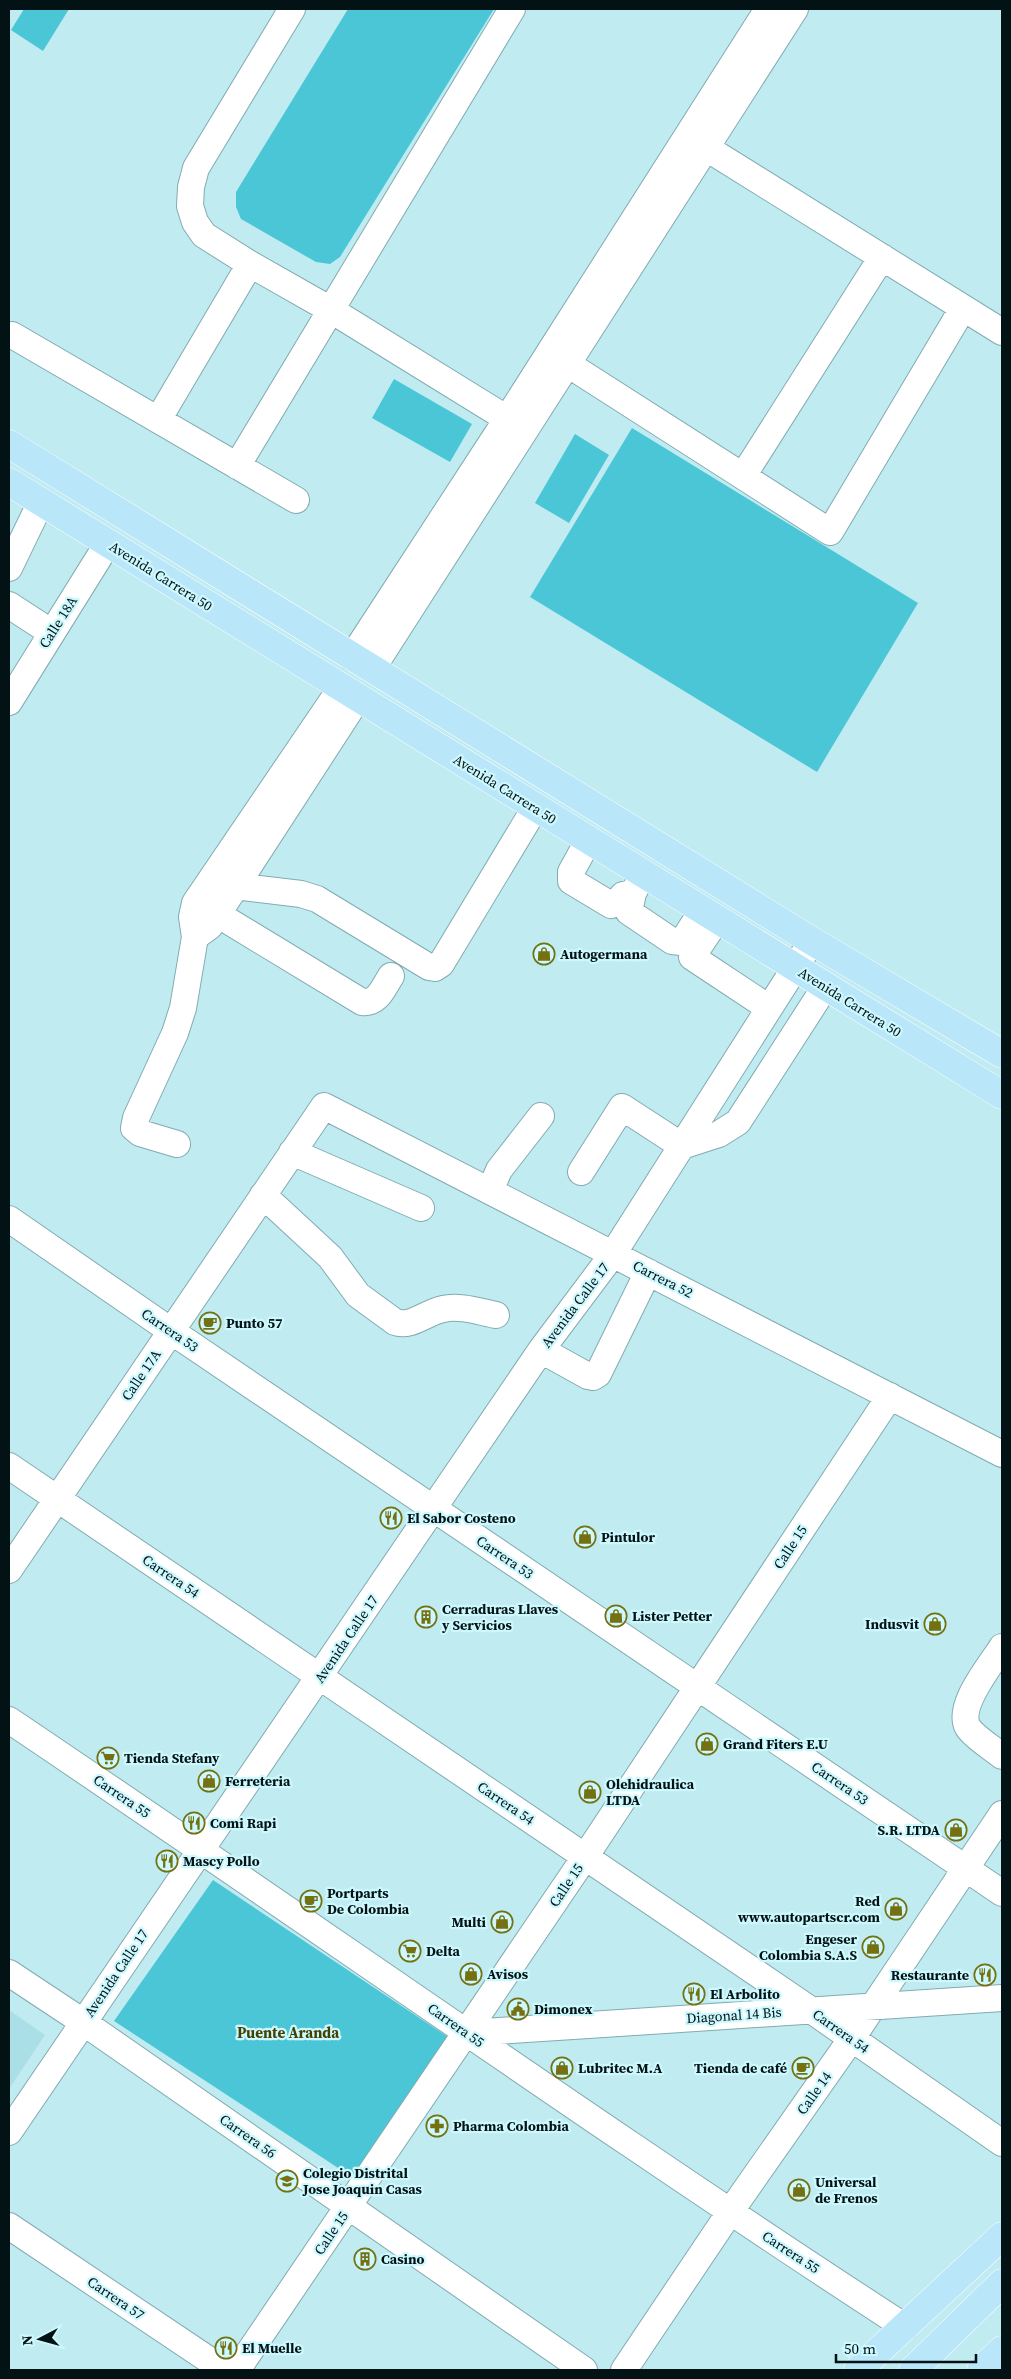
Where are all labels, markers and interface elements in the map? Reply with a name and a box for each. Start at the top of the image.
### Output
street label: Avenida Carrera 50 [106,536,216,616]
street label: Calle 18A [34,592,82,652]
street label: Avenida Carrera 50 [450,749,560,829]
shop icon: Autogermana [532,942,556,966]
place label: Autogermana [560,944,648,964]
street label: Avenida Carrera 50 [795,962,905,1042]
street label: Carrera 52 [630,1255,696,1303]
street label: Avenida Calle 17 [536,1258,614,1352]
street label: Carrera 53 [138,1304,202,1356]
cafe icon: Punto 57 [198,1311,222,1335]
place label: Punto 57 [226,1313,283,1333]
street label: Calle 17A [116,1345,166,1405]
restaurant icon: El Sabor Costeno [379,1506,403,1530]
place label: El Sabor Costeno [407,1508,516,1528]
street label: Calle 15 [768,1521,812,1573]
shop icon: Pintulor [573,1525,597,1549]
place label: Pintulor [601,1527,655,1547]
street label: Carrera 53 [473,1531,537,1583]
street label: Carrera 54 [139,1550,203,1602]
street label: Avenida Calle 17 [309,1591,383,1687]
place label: Cerraduras Llaves y Servicios [441,1599,559,1635]
shop icon: Lister Petter [604,1604,628,1628]
building icon: Cerraduras Llaves y Servicios [414,1605,438,1629]
place label: Lister Petter [632,1606,712,1626]
shop icon: Indusvit [923,1612,947,1636]
place label: Indusvit [865,1614,920,1634]
shop icon: Grand Fiters E.U [695,1732,719,1756]
place label: Grand Fiters E.U [723,1734,828,1754]
supermarket icon: Tienda Stefany [96,1746,120,1770]
place label: Tienda Stefany [124,1748,220,1768]
street label: Carrera 53 [808,1757,872,1809]
shop icon: Ferreteria [197,1769,221,1793]
street label: Carrera 55 [90,1770,154,1822]
place label: Ferreteria [225,1771,291,1791]
place label: Olehidraulica LTDA [606,1774,695,1810]
street label: Carrera 54 [474,1777,538,1829]
shop icon: Olehidraulica LTDA [578,1780,602,1804]
restaurant icon: Comi Rapi [182,1811,206,1835]
place label: Comi Rapi [210,1813,277,1833]
shop icon: S.R. LTDA [944,1818,968,1842]
place label: S.R. LTDA [877,1820,941,1840]
restaurant icon: Mascy Pollo [155,1849,179,1873]
place label: Mascy Pollo [183,1851,260,1871]
street label: Calle 15 [544,1859,588,1911]
place label: Portparts De Colombia [327,1883,410,1919]
cafe icon: Portparts De Colombia [299,1889,323,1913]
place label: Red www.autopartscr.com [737,1891,881,1927]
shop icon: Red www.autopartscr.com [884,1897,908,1921]
shop icon: Multi [490,1910,514,1934]
place label: Multi [451,1912,487,1932]
street label: Avenida Calle 17 [79,1925,153,2021]
place label: Engeser Colombia S.A.S [759,1929,857,1965]
shop icon: Engeser Colombia S.A.S [861,1935,885,1959]
supermarket icon: Delta [398,1939,422,1963]
place label: Delta [426,1941,460,1961]
shop icon: Avisos [459,1962,483,1986]
restaurant icon: Restaurante [973,1963,997,1987]
place label: Avisos [487,1964,529,1984]
place label: Restaurante [891,1965,969,1985]
restaurant icon: El Arbolito [682,1982,706,2006]
place label: El Arbolito [710,1984,780,2004]
public building icon: Dimonex [506,1997,530,2021]
street label: Carrera 55 [424,1998,488,2052]
place label: Dimonex [534,1999,593,2019]
street label: Diagonal 14 Bis [686,2002,782,2028]
street label: Carrera 54 [809,2004,873,2058]
district label: Puente Aranda [237,2022,340,2043]
shop icon: Lubritec M.A [550,2056,574,2080]
cafe icon: Tienda de café [791,2056,815,2080]
place label: Lubritec M.A [578,2058,663,2078]
place label: Tienda de café [694,2058,787,2078]
street label: Calle 14 [792,2067,836,2119]
street label: Carrera 56 [216,2109,280,2163]
pharmacy icon: Pharma Colombia [425,2114,449,2138]
place label: Pharma Colombia [453,2116,570,2136]
place label: Colegio Distrital Jose Joaquin Casas [302,2163,423,2199]
school or university icon: Colegio Distrital Jose Joaquin Casas [275,2169,299,2193]
place label: Universal de Frenos [815,2172,878,2208]
shop icon: Universal de Frenos [787,2178,811,2202]
street label: Calle 15 [309,2207,353,2259]
street label: Carrera 55 [758,2226,824,2278]
building icon: Casino [353,2247,377,2271]
place label: Casino [381,2249,425,2269]
street label: Carrera 57 [84,2272,148,2324]
north arrow [15,2314,65,2364]
scale bar [836,2332,976,2364]
text: N [17,2334,38,2346]
restaurant icon: El Muelle [214,2336,238,2360]
place label: El Muelle [242,2338,302,2358]
text: 50 m [844,2338,876,2359]

